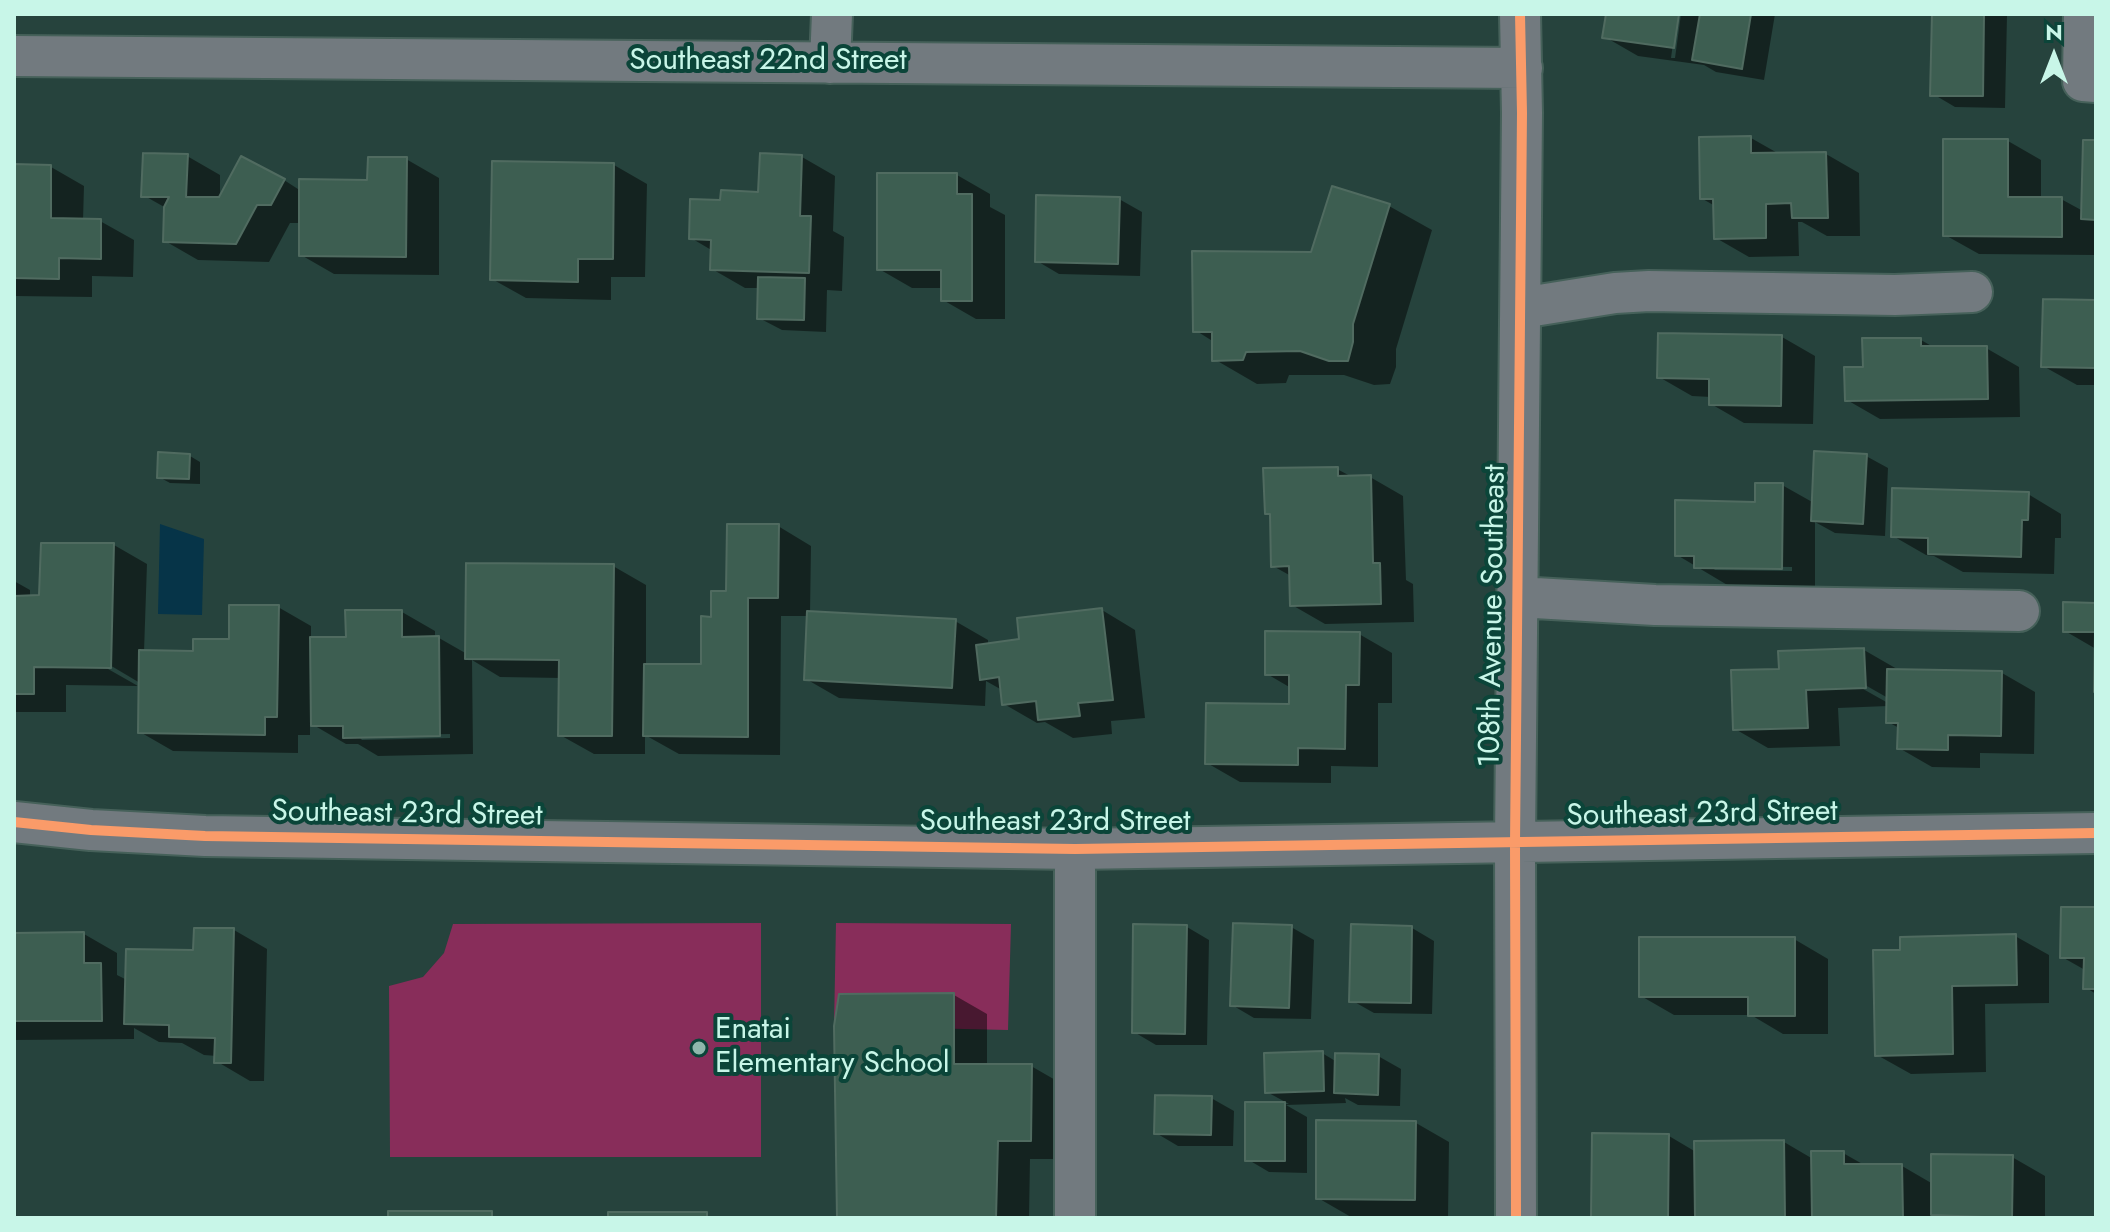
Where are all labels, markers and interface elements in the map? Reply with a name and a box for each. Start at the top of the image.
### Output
north arrow [2014,16,2094,96]
text: N [2045,16,2063,48]
street label: Southeast 22nd Street [629,44,907,80]
street label: 108th Avenue Southeast [1473,464,1515,768]
street label: Southeast 23rd Street [271,795,543,835]
street label: Southeast 23rd Street [1566,795,1838,835]
street label: Southeast 23rd Street [919,805,1191,841]
place label: Enatai Elementary School [715,1013,950,1084]
marker: Enatai Elementary School [690,1039,708,1057]

